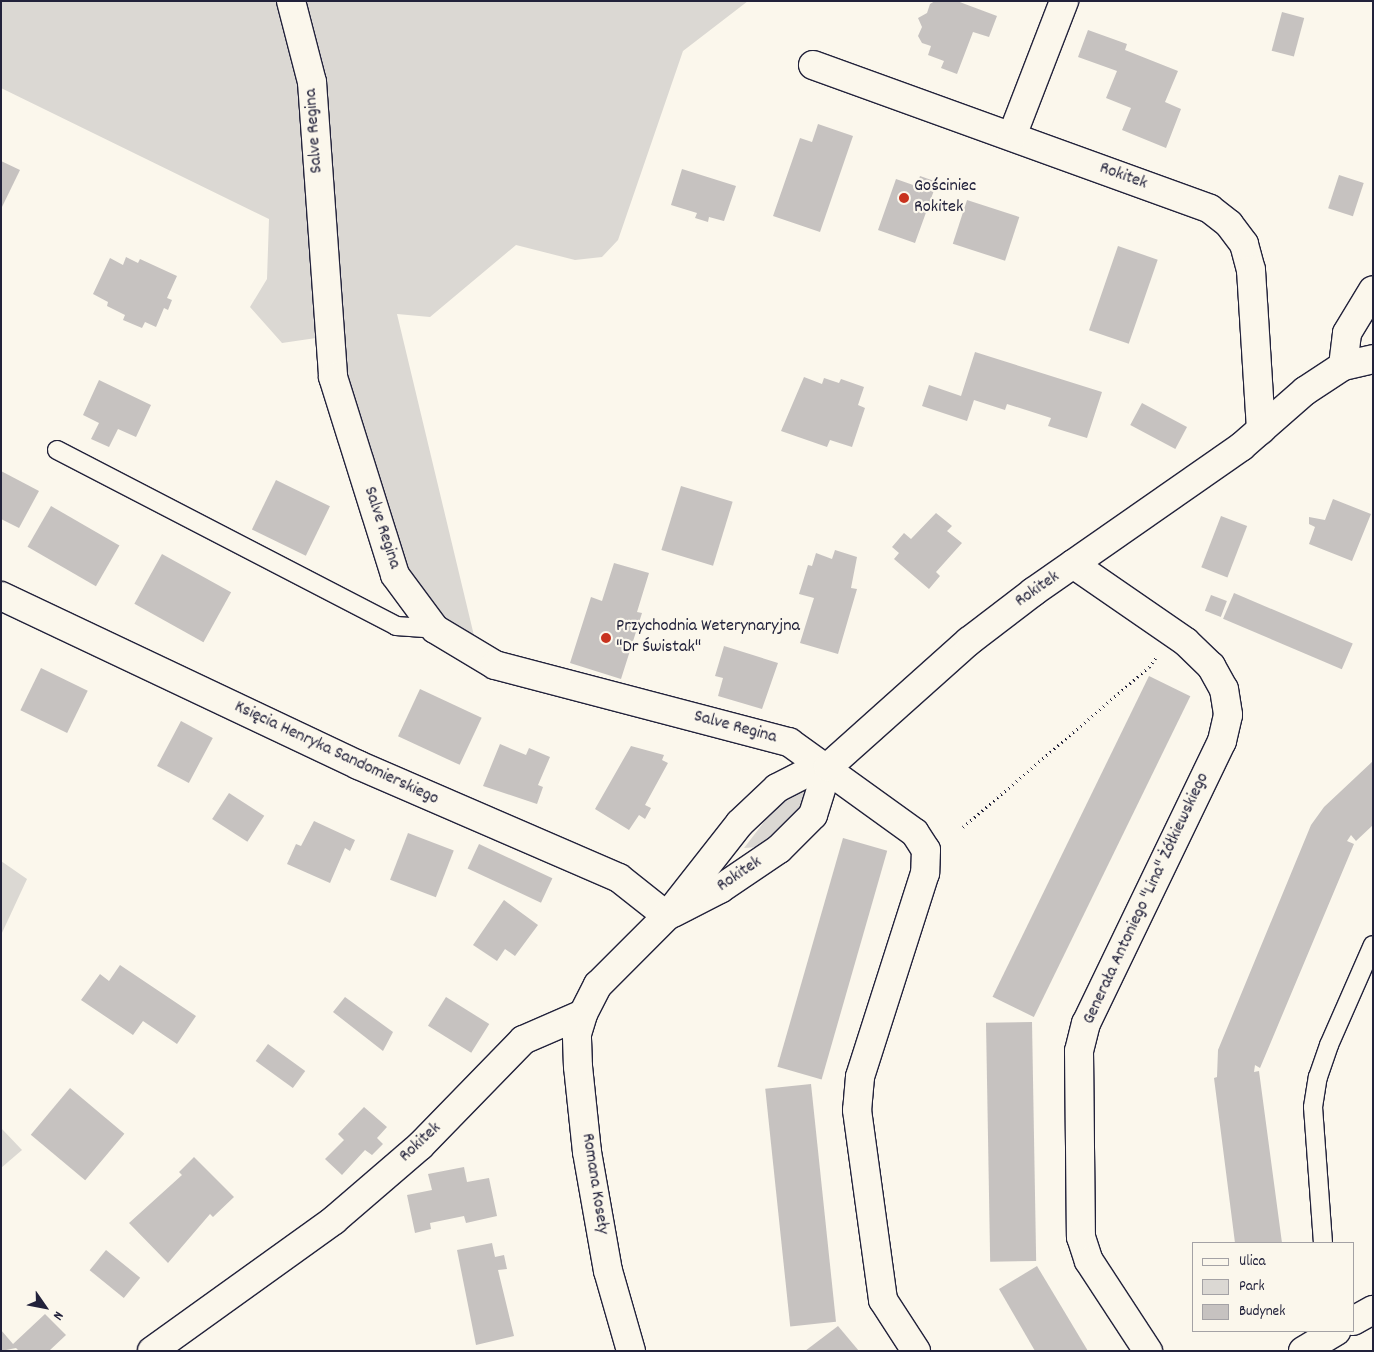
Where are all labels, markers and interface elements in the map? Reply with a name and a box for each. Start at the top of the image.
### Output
street label: Salve Regina [301,88,329,174]
street label: Rokitek [1096,158,1150,196]
place label: Gościniec Rokitek [914,177,976,220]
marker: Gościniec Rokitek [898,192,910,204]
street label: Salve Regina [358,484,404,572]
street label: Rokitek [1012,567,1064,613]
place label: Przychodnia Weterynaryjna "Dr Świstak" [616,617,800,660]
marker: Przychodnia Weterynaryjna "Dr Świstak" [600,632,612,644]
street label: Księcia Henryka Sandomierskiego [230,697,442,811]
street label: Salve Regina [691,707,779,749]
street label: Generała Antoniego "Lina" Żółkiewskiego [1079,770,1215,1028]
street label: Rokitek [713,852,767,898]
street label: Rokitek [396,1118,446,1168]
street label: Romana Koseły [575,1132,613,1236]
legend [1192,1242,1354,1332]
text: Ulica [1239,1251,1266,1273]
text: Park [1239,1276,1265,1298]
north arrow [20,1282,70,1332]
text: Budynek [1239,1301,1285,1323]
text: N [47,1307,68,1324]

